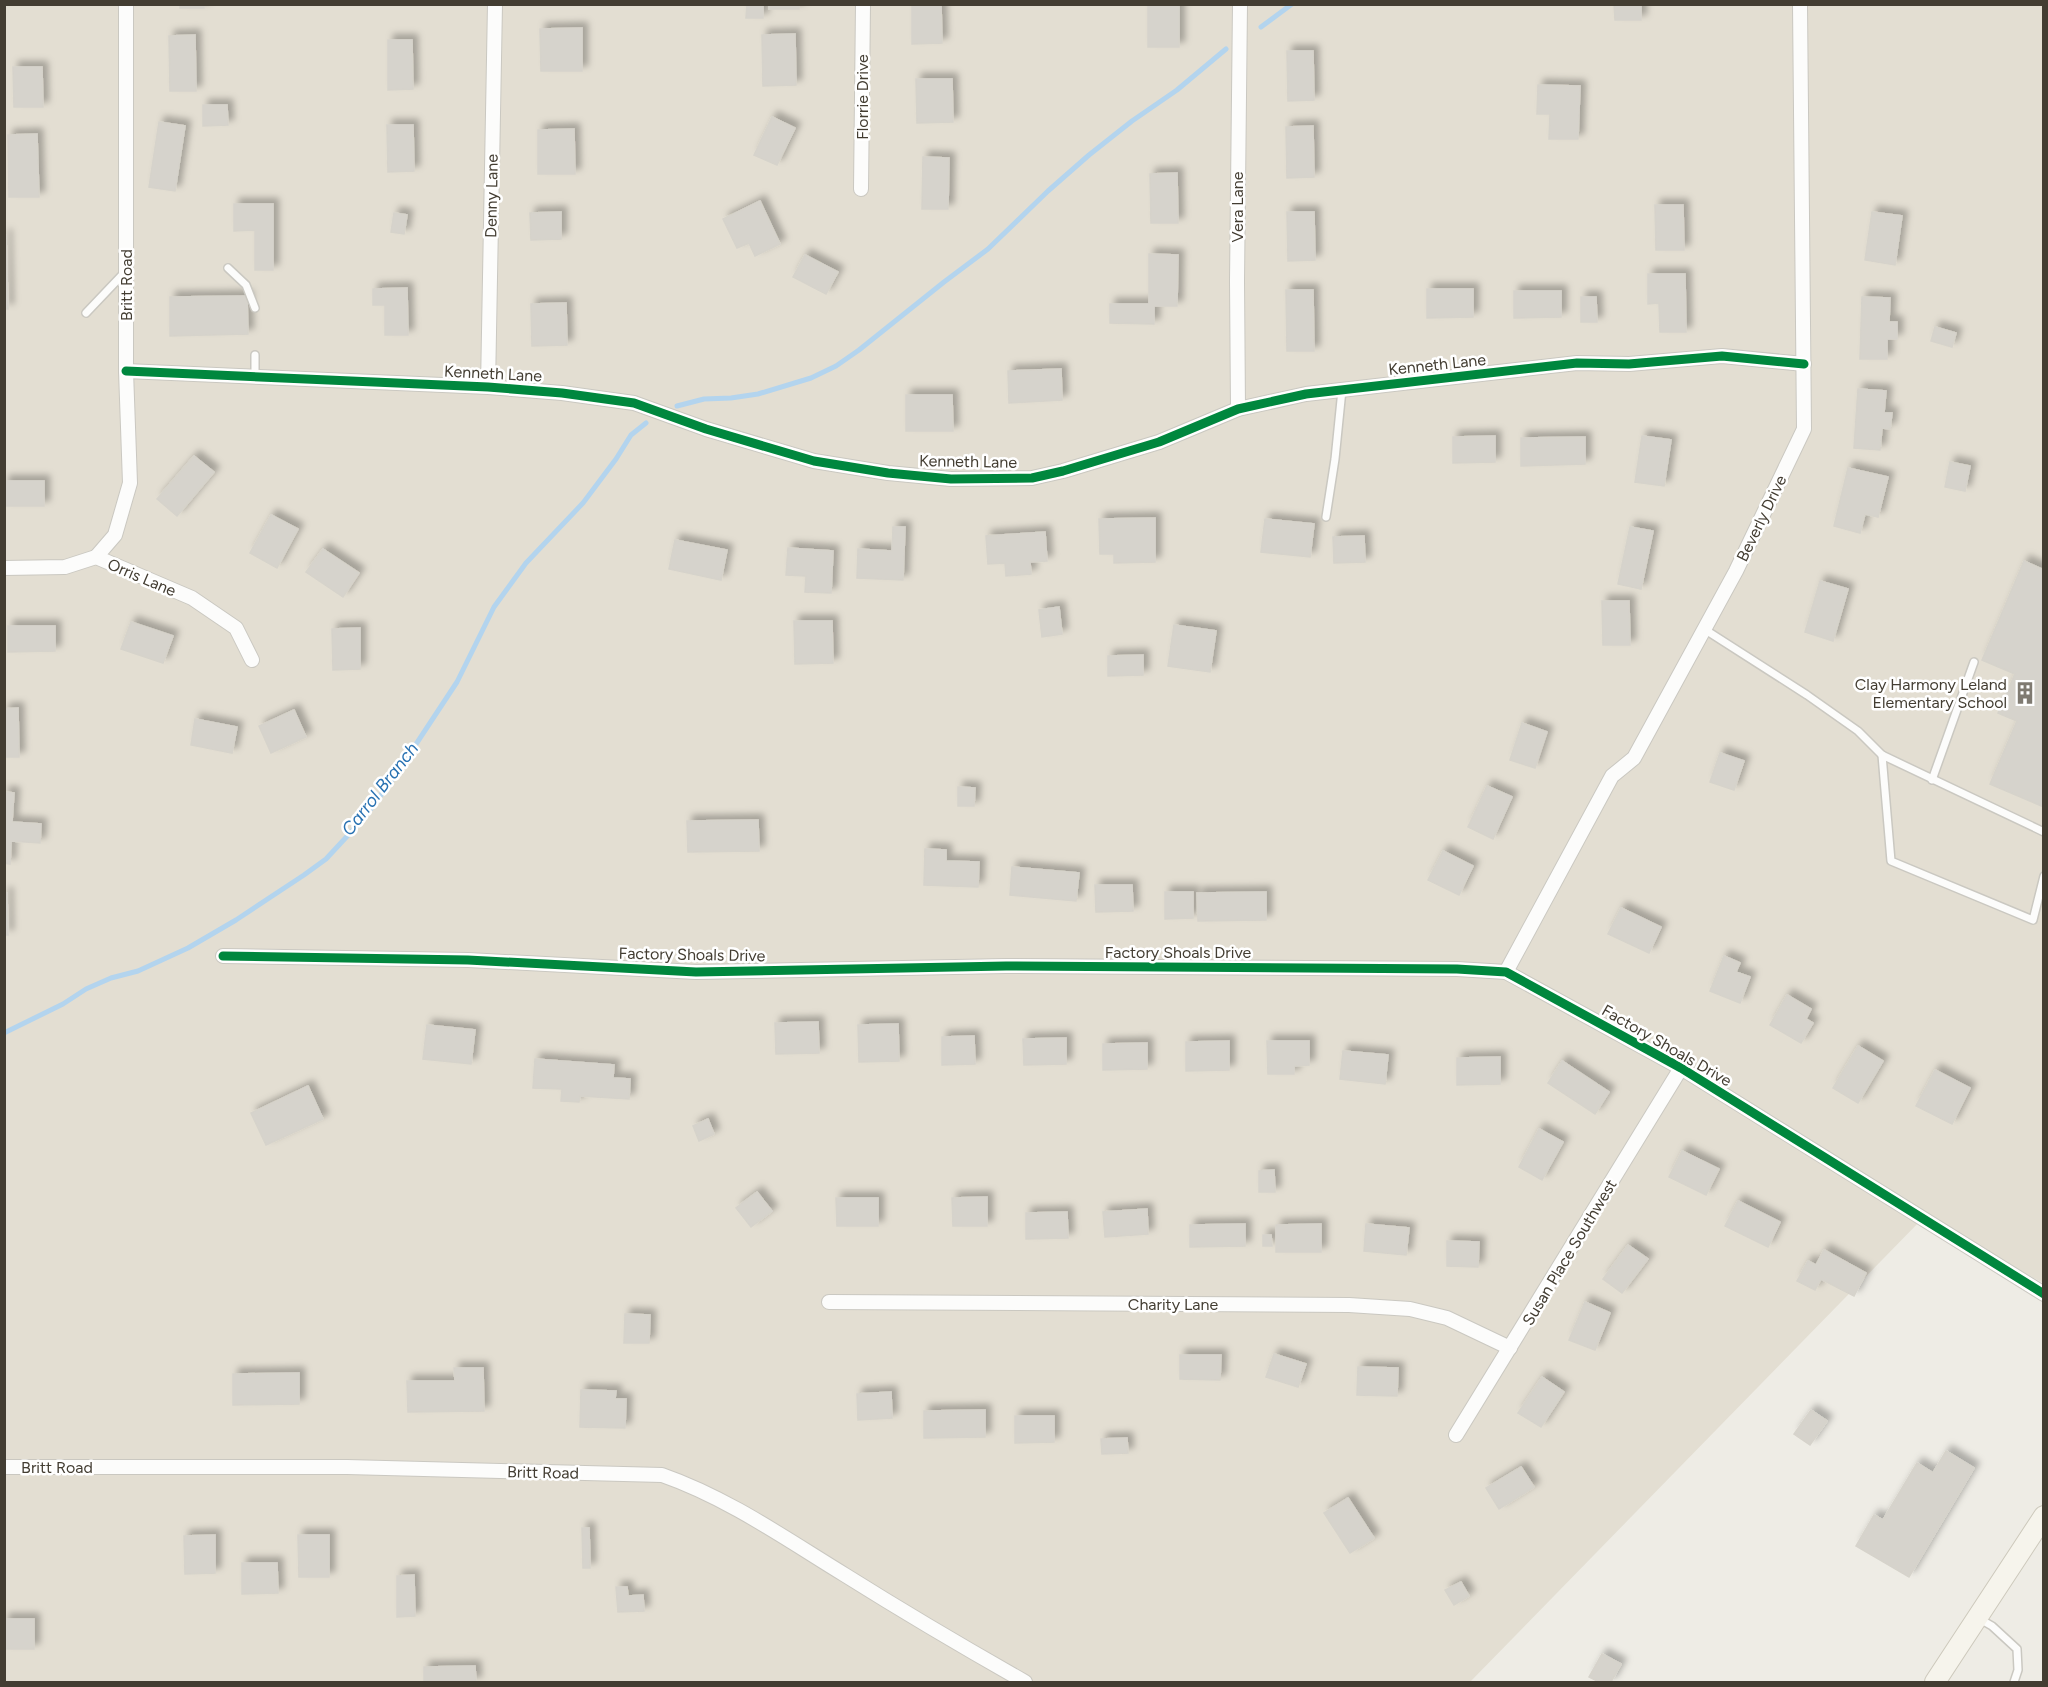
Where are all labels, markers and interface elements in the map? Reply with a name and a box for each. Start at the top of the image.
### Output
street label: Florrie Drive [853,54,872,140]
street label: Denny Lane [481,154,502,238]
street label: Vera Lane [1228,171,1247,242]
street label: Britt Road [117,249,136,321]
street label: Kenneth Lane [1387,350,1487,379]
street label: Kenneth Lane [444,361,543,386]
street label: Kenneth Lane [919,451,1017,472]
street label: Beverly Drive [1732,472,1791,564]
street label: Orris Lane [105,555,179,600]
place label: Clay Harmony Leland Elementary School [1855,675,2007,712]
building icon: Clay Harmony Leland Elementary School [2012,680,2038,706]
water label: Carrol Branch [337,738,423,840]
street label: Factory Shoals Drive [1105,943,1252,962]
street label: Factory Shoals Drive [619,944,766,965]
street label: Factory Shoals Drive [1599,1001,1735,1090]
street label: Susan Place Southwest [1518,1176,1621,1329]
street label: Charity Lane [1128,1295,1218,1314]
street label: Britt Road [21,1458,93,1477]
street label: Britt Road [507,1462,579,1483]

